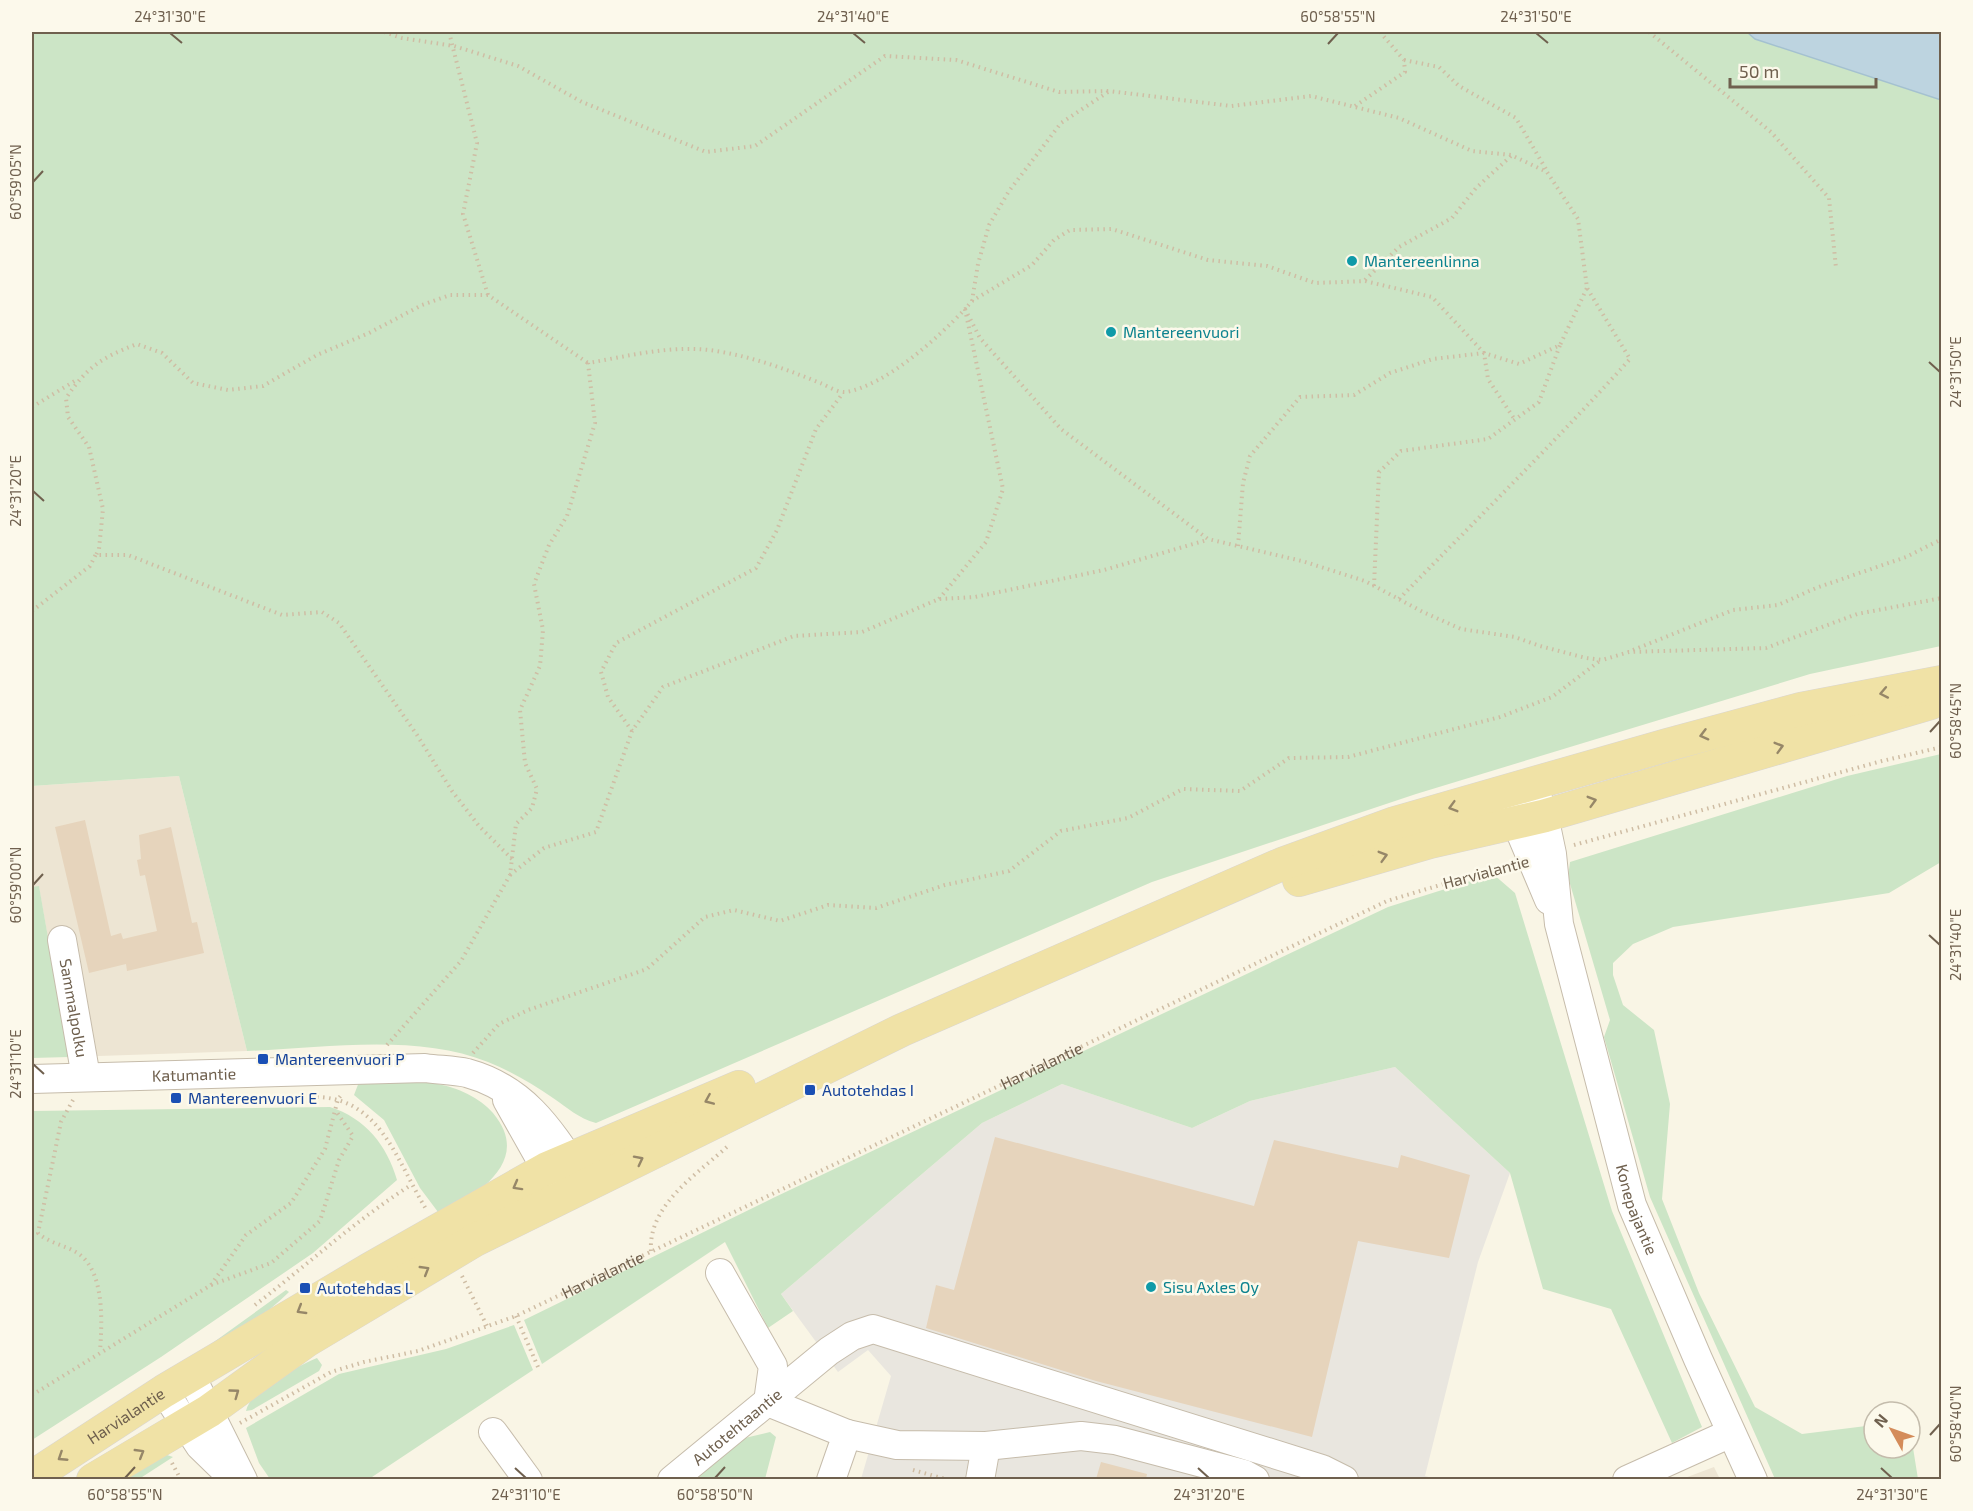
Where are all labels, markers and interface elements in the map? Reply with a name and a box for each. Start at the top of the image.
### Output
text: 24°31'30"E [134,7,206,25]
text: 24°31'40"E [817,7,889,25]
text: 60°58'55"N [1300,7,1376,25]
text: 24°31'50"E [1500,7,1572,25]
scale bar [1730,51,1876,89]
text: 50 m [1739,60,1779,82]
text: 60°59'05"N [6,144,24,220]
place label: Mantereenlinna [1364,251,1480,270]
marker: Mantereenlinna [1345,254,1359,268]
place label: Mantereenvuori [1123,322,1240,341]
marker: Mantereenvuori [1104,325,1118,339]
text: 24°31'50"E [1946,336,1964,408]
text: 24°31'20"E [6,455,24,527]
text: 60°58'45"N [1946,683,1964,759]
one-way arrow [1879,686,1889,699]
one-way arrow [1699,728,1710,740]
one-way arrow [1774,742,1784,754]
one-way arrow [1586,796,1597,808]
one-way arrow [1448,800,1459,812]
text: 60°59'00"N [6,847,24,923]
one-way arrow [1378,850,1388,863]
street label: Harvialantie [1441,851,1531,892]
text: 24°31'40"E [1946,909,1964,981]
street label: Sammalpolku [56,957,92,1059]
text: 24°31'10"E [6,1029,24,1099]
street label: Harvialantie [997,1038,1085,1093]
place label: Mantereenvuori P [275,1049,405,1068]
marker: Mantereenvuori P [256,1052,270,1066]
street label: Katumantie [152,1063,236,1085]
place label: Autotehdas I [822,1080,914,1099]
marker: Autotehdas I [803,1083,817,1097]
place label: Mantereenvuori E [188,1088,317,1107]
marker: Mantereenvuori E [169,1091,183,1105]
one-way arrow [704,1093,715,1105]
one-way arrow [632,1156,643,1167]
street label: Konepajantie [1613,1162,1662,1257]
one-way arrow [513,1179,523,1190]
street label: Harvialantie [558,1247,647,1302]
one-way arrow [419,1265,429,1277]
place label: Sisu Axles Oy [1163,1277,1260,1296]
place label: Autotehdas L [317,1278,413,1297]
marker: Sisu Axles Oy [1144,1280,1158,1294]
marker: Autotehdas L [298,1281,312,1295]
one-way arrow [297,1302,307,1314]
street label: Harvialantie [83,1383,168,1448]
street label: Autotehtaantie [688,1384,785,1469]
text: 60°58'40"N [1946,1385,1964,1463]
one-way arrow [228,1389,239,1400]
north arrow [1862,1400,1922,1460]
text: N [1869,1410,1891,1431]
one-way arrow [134,1448,144,1460]
one-way arrow [58,1450,68,1462]
text: 60°58'55"N [87,1485,163,1503]
text: 24°31'10"E [491,1485,561,1503]
text: 60°58'50"N [677,1485,753,1503]
text: 24°31'20"E [1173,1485,1245,1503]
text: 24°31'30"E [1856,1485,1928,1503]

